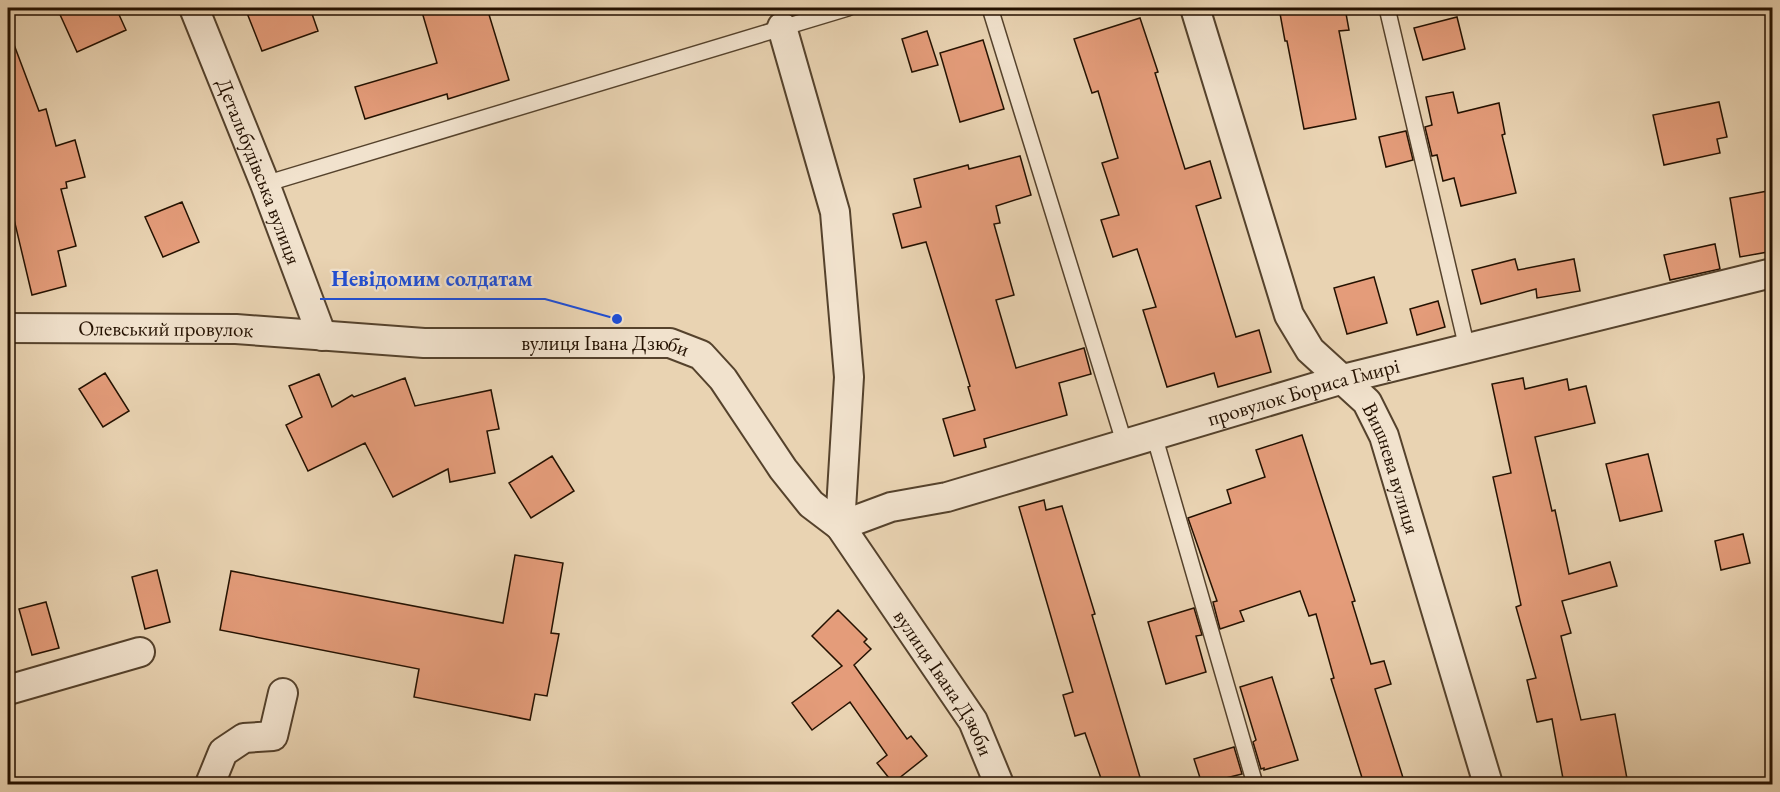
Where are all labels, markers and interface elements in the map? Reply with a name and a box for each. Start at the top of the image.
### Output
street label: Детальбудівська вулиця [211,74,308,268]
callout: Невідомим солдатам [320,259,545,299]
text: Невідомим солдатам [331,264,533,293]
street label: Олевський провулок [78,314,255,343]
street label: вулиця Івана Дзюби [521,329,693,362]
street label: провулок Бориса Гмирі [1204,352,1402,432]
street label: Вишнева вулиця [1356,398,1427,537]
street label: вулиця Івана Дзюби [888,604,1000,760]

